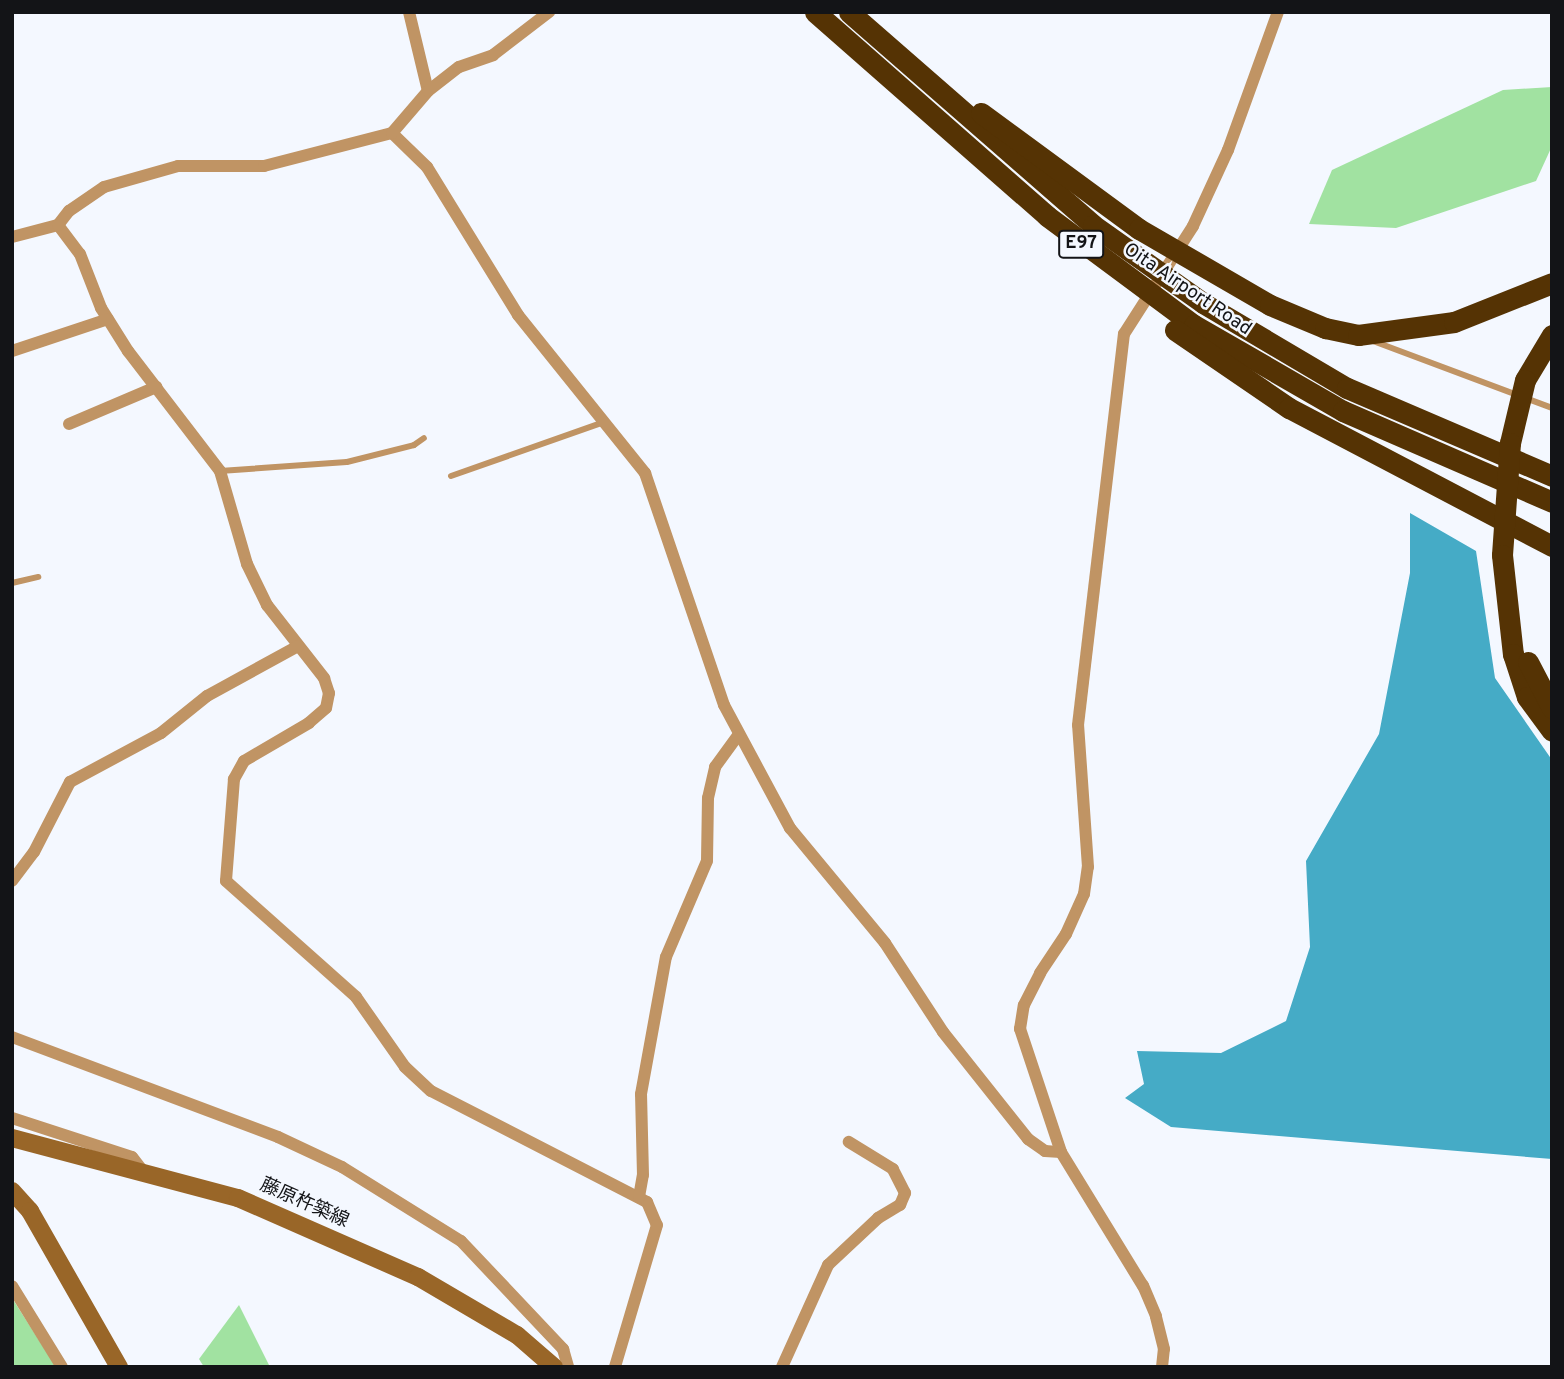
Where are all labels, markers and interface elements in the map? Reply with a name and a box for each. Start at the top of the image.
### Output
road number: E97 [1056,230,1106,258]
street label: Oita Airport Road [1118,239,1256,341]
street label: 藤原杵築線 [256,1174,352,1234]

